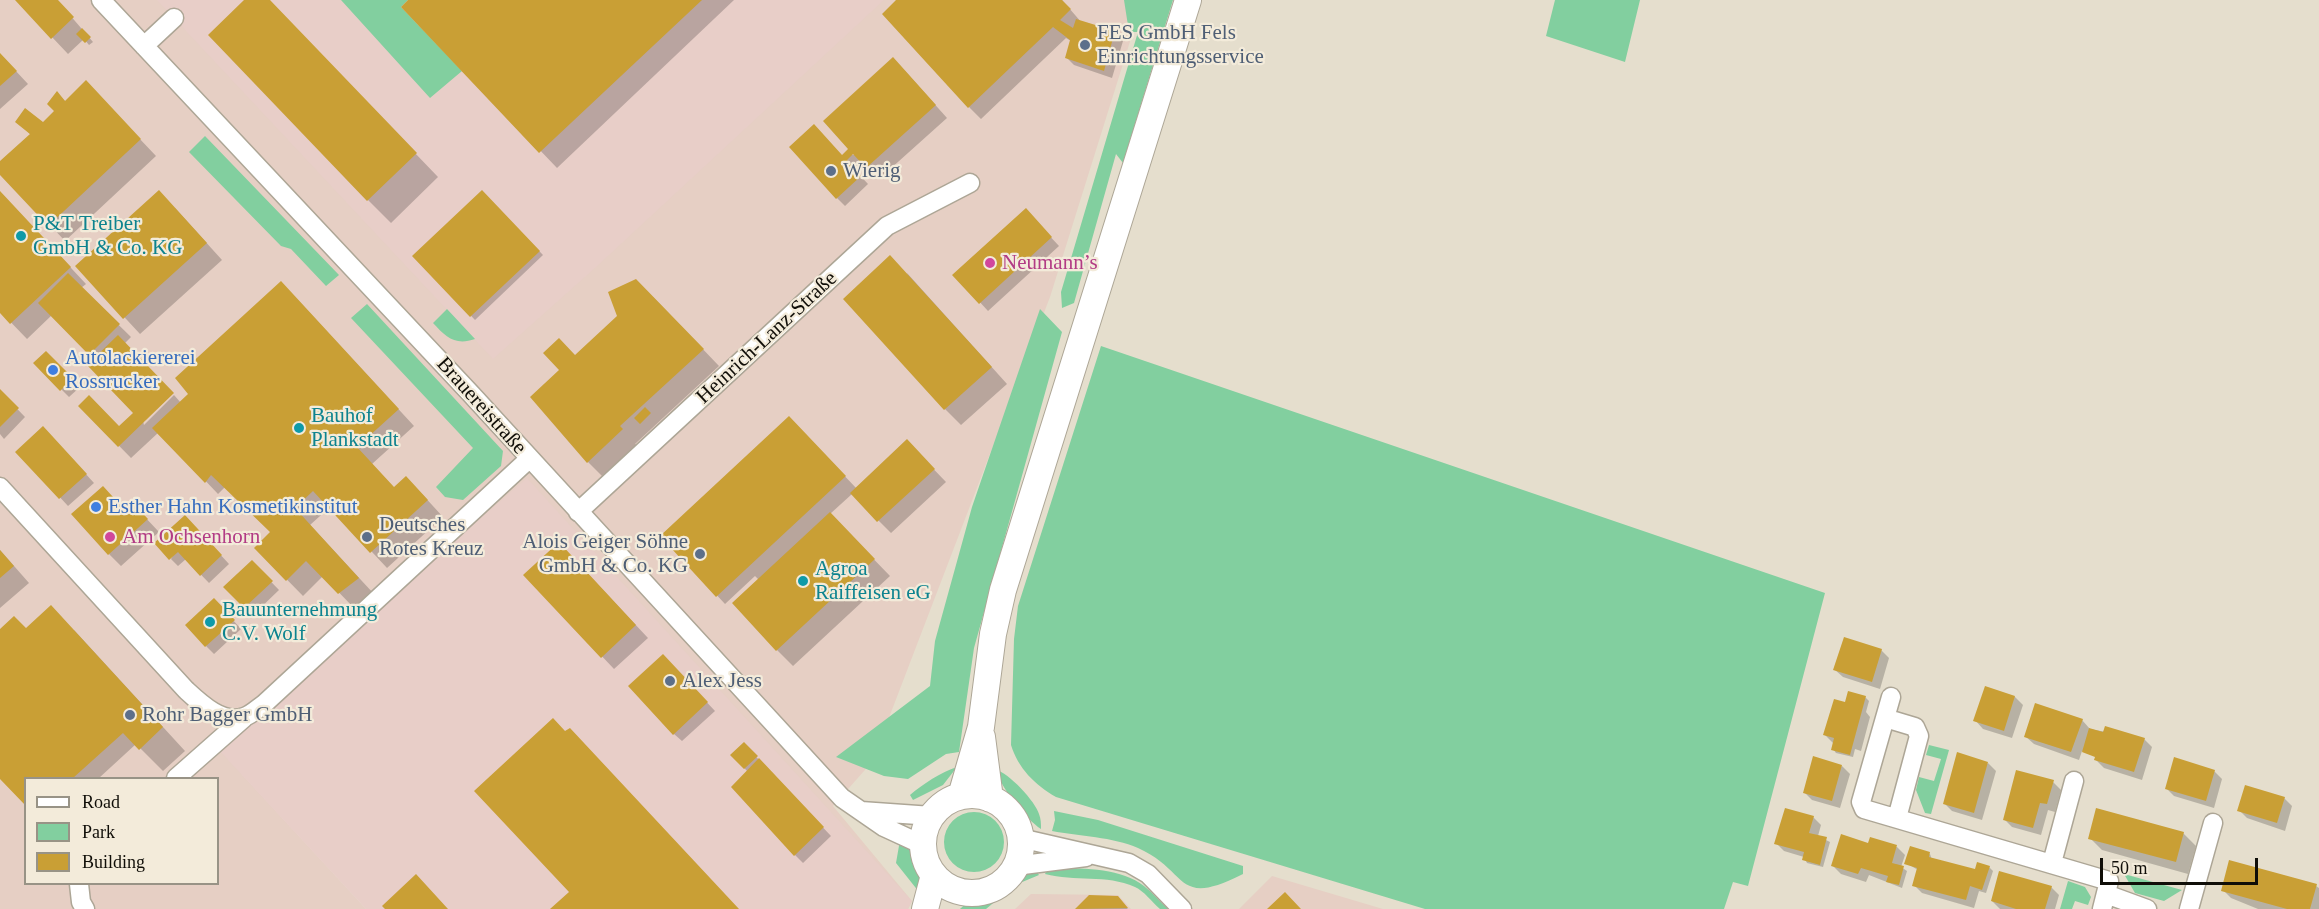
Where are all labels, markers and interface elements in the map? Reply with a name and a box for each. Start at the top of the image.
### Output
place label: FES GmbH Fels Einrichtungsservice [1097,20,1264,70]
marker: FES GmbH Fels Einrichtungsservice [1078,38,1092,52]
place label: Wierig [843,158,900,184]
marker: Wierig [824,164,838,178]
place label: P&T Treiber GmbH & Co. KG [33,211,182,261]
marker: P&T Treiber GmbH & Co. KG [14,229,28,243]
place label: Neumann’s [1002,250,1098,276]
marker: Neumann’s [983,256,997,270]
street label: Heinrich-Lanz-Straße [691,266,843,410]
place label: Autolackiererei Rossrucker [65,345,196,395]
street label: Brauereistraße [431,352,531,460]
marker: Autolackiererei Rossrucker [46,363,60,377]
place label: Bauhof Plankstadt [311,403,398,453]
marker: Bauhof Plankstadt [292,421,306,435]
place label: Esther Hahn Kosmetikinstitut [108,494,358,520]
marker: Esther Hahn Kosmetikinstitut [89,500,103,514]
place label: Deutsches Rotes Kreuz [379,512,483,562]
place label: Am Ochsenhorn [122,524,260,550]
place label: Alois Geiger Söhne GmbH & Co. KG [522,529,688,579]
marker: Am Ochsenhorn [103,530,117,544]
marker: Deutsches Rotes Kreuz [360,530,374,544]
marker: Alois Geiger Söhne GmbH & Co. KG [693,547,707,561]
place label: Agroa Raiffeisen eG [815,556,931,606]
marker: Agroa Raiffeisen eG [796,574,810,588]
place label: Bauunternehmung C.V. Wolf [222,597,377,647]
marker: Bauunternehmung C.V. Wolf [203,615,217,629]
place label: Alex Jess [682,668,762,694]
marker: Alex Jess [663,674,677,688]
place label: Rohr Bagger GmbH [142,702,312,728]
marker: Rohr Bagger GmbH [123,708,137,722]
legend [24,777,219,885]
text: Road [82,792,120,812]
text: Park [82,822,115,842]
scale bar [2103,846,2260,884]
text: Building [82,852,145,872]
text: 50 m [2111,858,2148,878]

